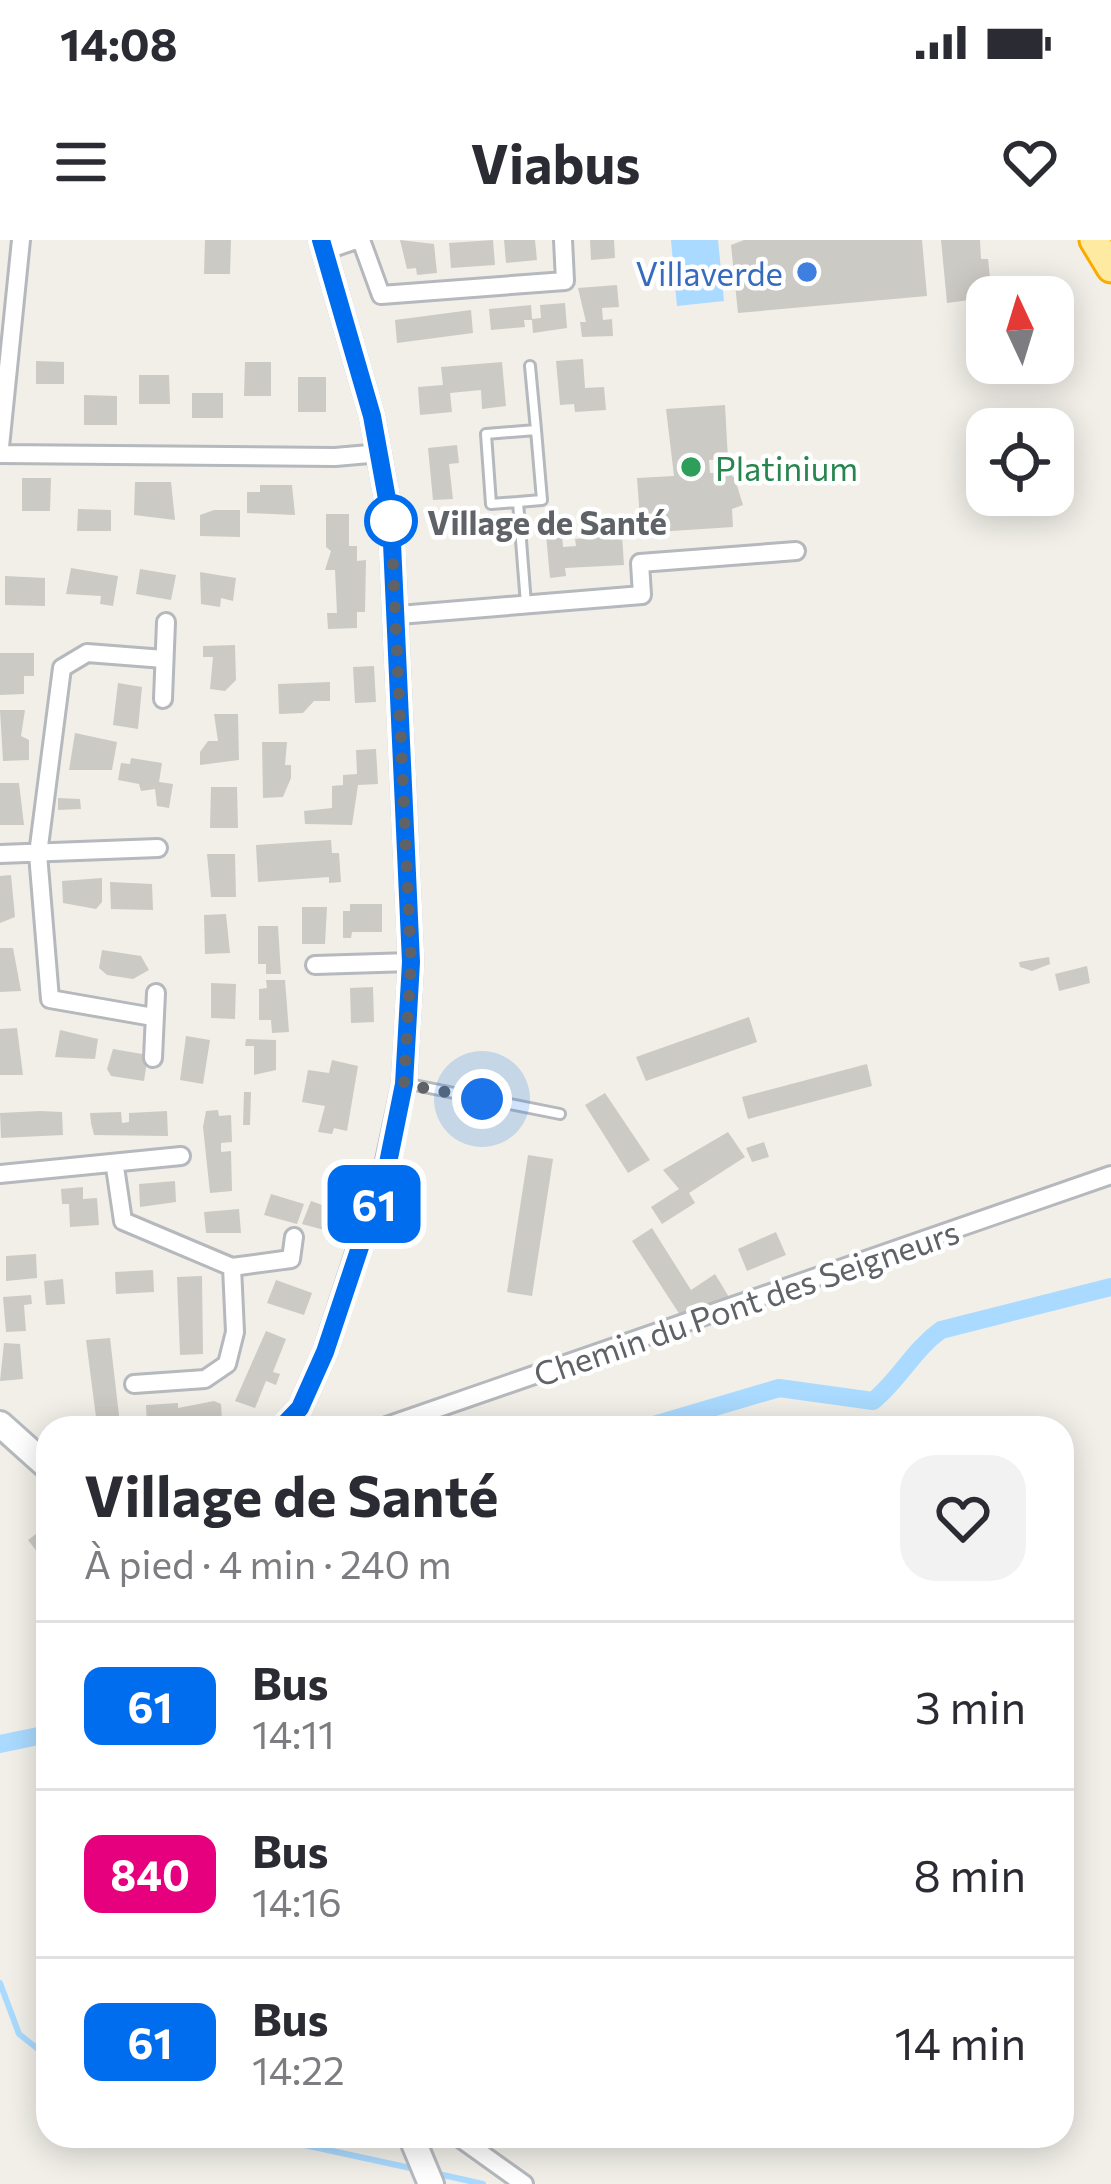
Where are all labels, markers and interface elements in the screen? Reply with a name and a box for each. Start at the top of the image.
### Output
text: 14:08 [60,15,178,70]
icon: menu [48,129,114,195]
text: Viabus [471,129,640,195]
icon: heart [997,129,1063,195]
place label: Villaverde [635,252,783,293]
marker: Villaverde [794,259,820,285]
north arrow [966,276,1074,384]
map controls [966,276,1074,516]
button: locate [966,408,1074,516]
place label: Platinium [715,447,858,488]
marker: Platinium [678,454,704,480]
marker: Village de Santé [366,496,416,546]
place label: Village de Santé [427,501,667,542]
your location [452,1069,512,1129]
line badge: 61 [320,1165,428,1243]
text: 61 [352,1178,396,1230]
street label: Chemin du Pont des Seigneurs [528,1210,964,1394]
button: heart [900,1455,1026,1581]
text: Village de Santé [84,1459,499,1529]
text: À pied · 4 min · 240 m [84,1539,451,1587]
text: Bus [252,1654,328,1709]
text: 3 min [915,1678,1026,1733]
text: 61 [128,1680,172,1732]
text: 14:11 [252,1709,335,1757]
text: Bus [252,1822,328,1877]
text: 8 min [913,1846,1026,1901]
text: 840 [110,1848,190,1900]
text: 14:16 [252,1877,342,1925]
text: Bus [252,1990,328,2045]
text: 14 min [895,2014,1026,2069]
text: 61 [128,2016,172,2068]
text: 14:22 [252,2045,345,2093]

